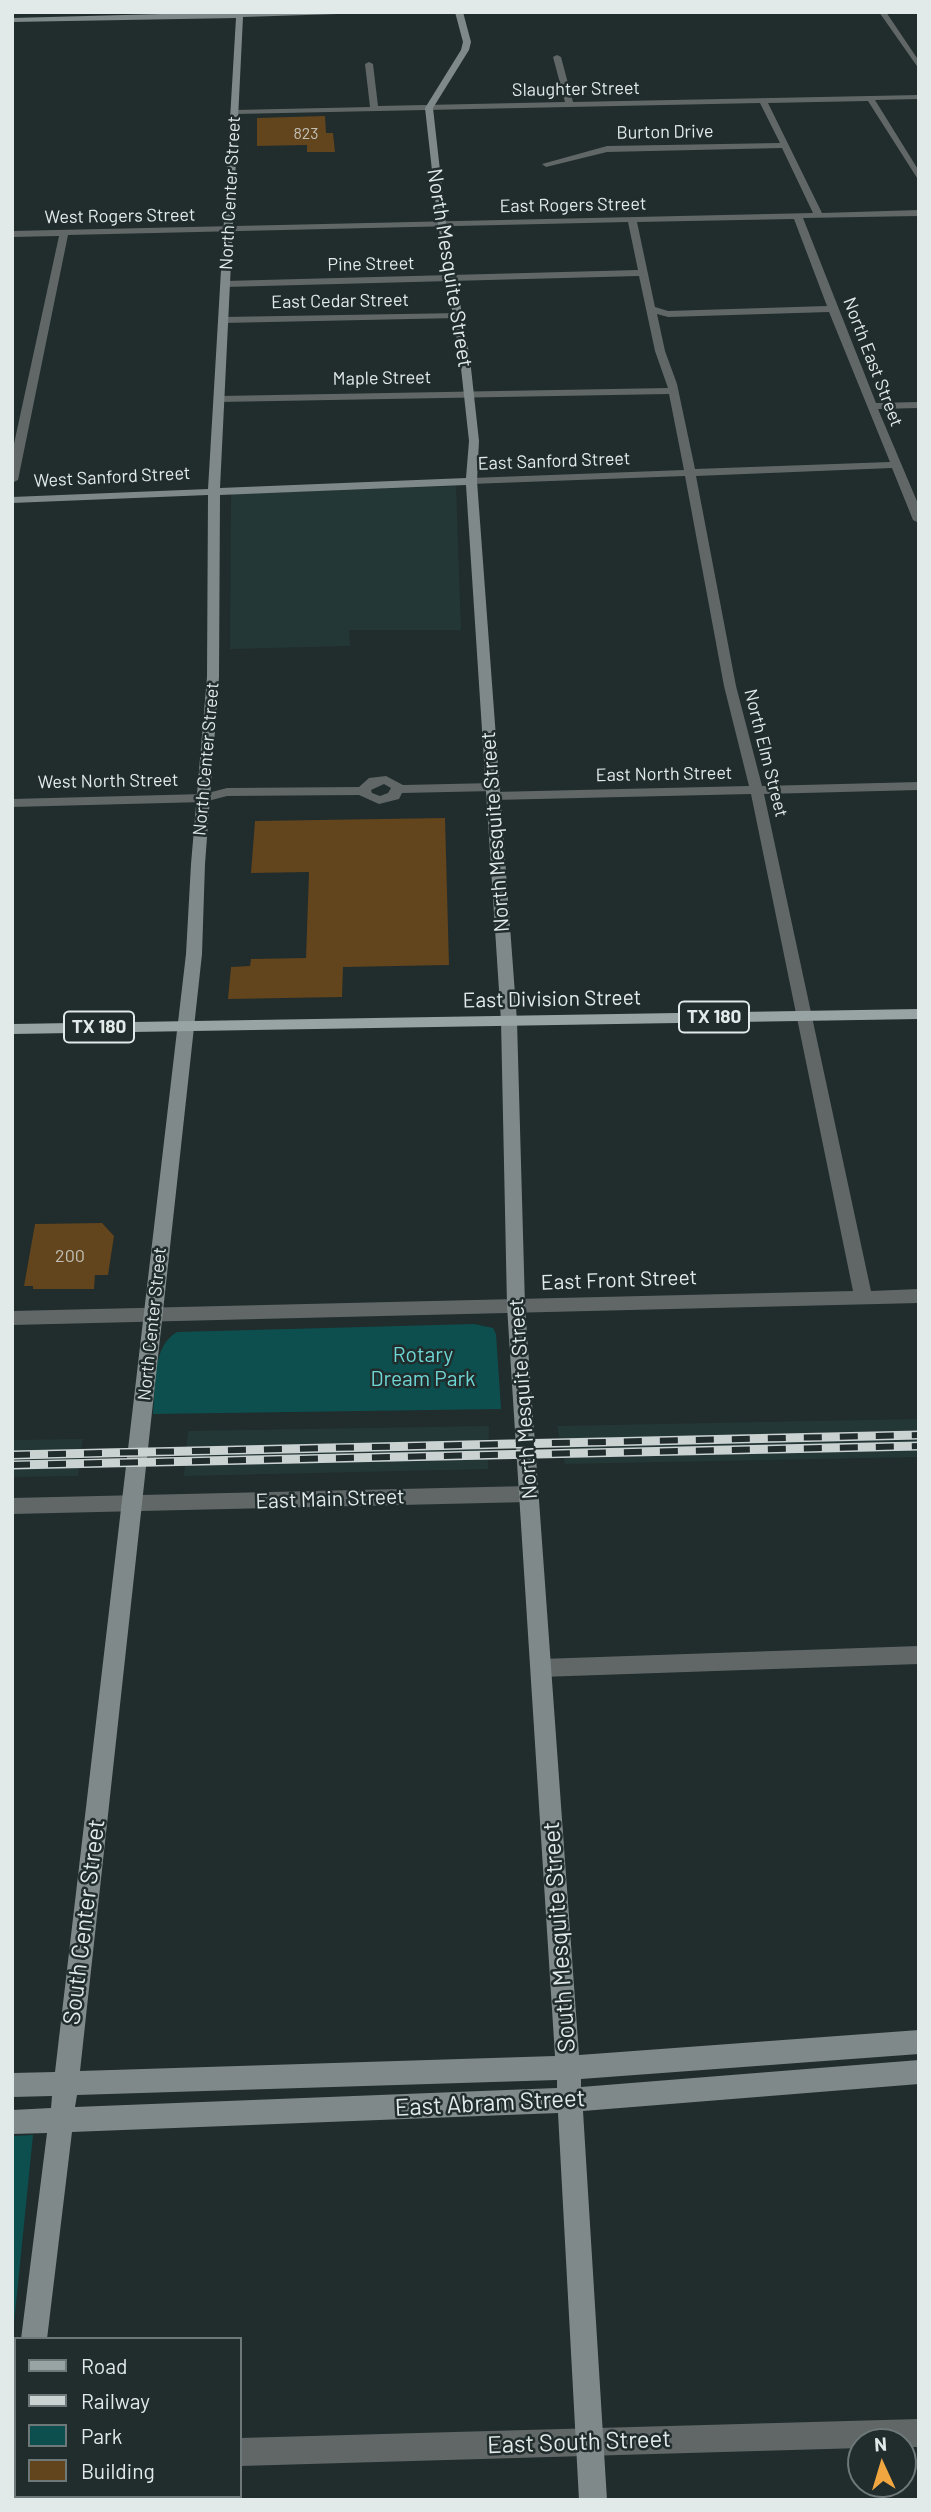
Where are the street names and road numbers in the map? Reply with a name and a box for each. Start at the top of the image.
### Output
street label: Slaughter Street [512,77,640,101]
street label: North Center Street [215,116,245,270]
street label: Burton Drive [616,120,714,144]
street label: North Mesquite Street [422,167,478,369]
street label: East Rogers Street [499,193,647,217]
street label: West Rogers Street [44,204,196,228]
street label: Pine Street [327,252,415,276]
street label: East Cedar Street [271,289,409,313]
street label: North East Street [838,294,908,430]
street label: Maple Street [333,366,431,390]
street label: East Sanford Street [477,448,631,474]
street label: West Sanford Street [33,462,191,492]
street label: North Center Street [189,681,223,837]
street label: North Elm Street [740,687,792,819]
street label: North Mesquite Street [475,731,515,933]
street label: East North Street [595,762,733,786]
street label: West North Street [37,769,179,793]
street label: East Division Street [462,985,642,1013]
road number: TX 180 [679,1001,749,1032]
road number: TX 180 [64,1012,134,1042]
street label: North Center Street [133,1246,171,1402]
street label: East Front Street [540,1265,698,1295]
street label: North Mesquite Street [503,1298,543,1500]
street label: East Main Street [255,1484,405,1514]
street label: South Center Street [57,1818,111,2026]
street label: South Mesquite Street [537,1821,581,2053]
street label: East Abram Street [394,2084,586,2122]
street label: East South Street [487,2424,671,2460]

